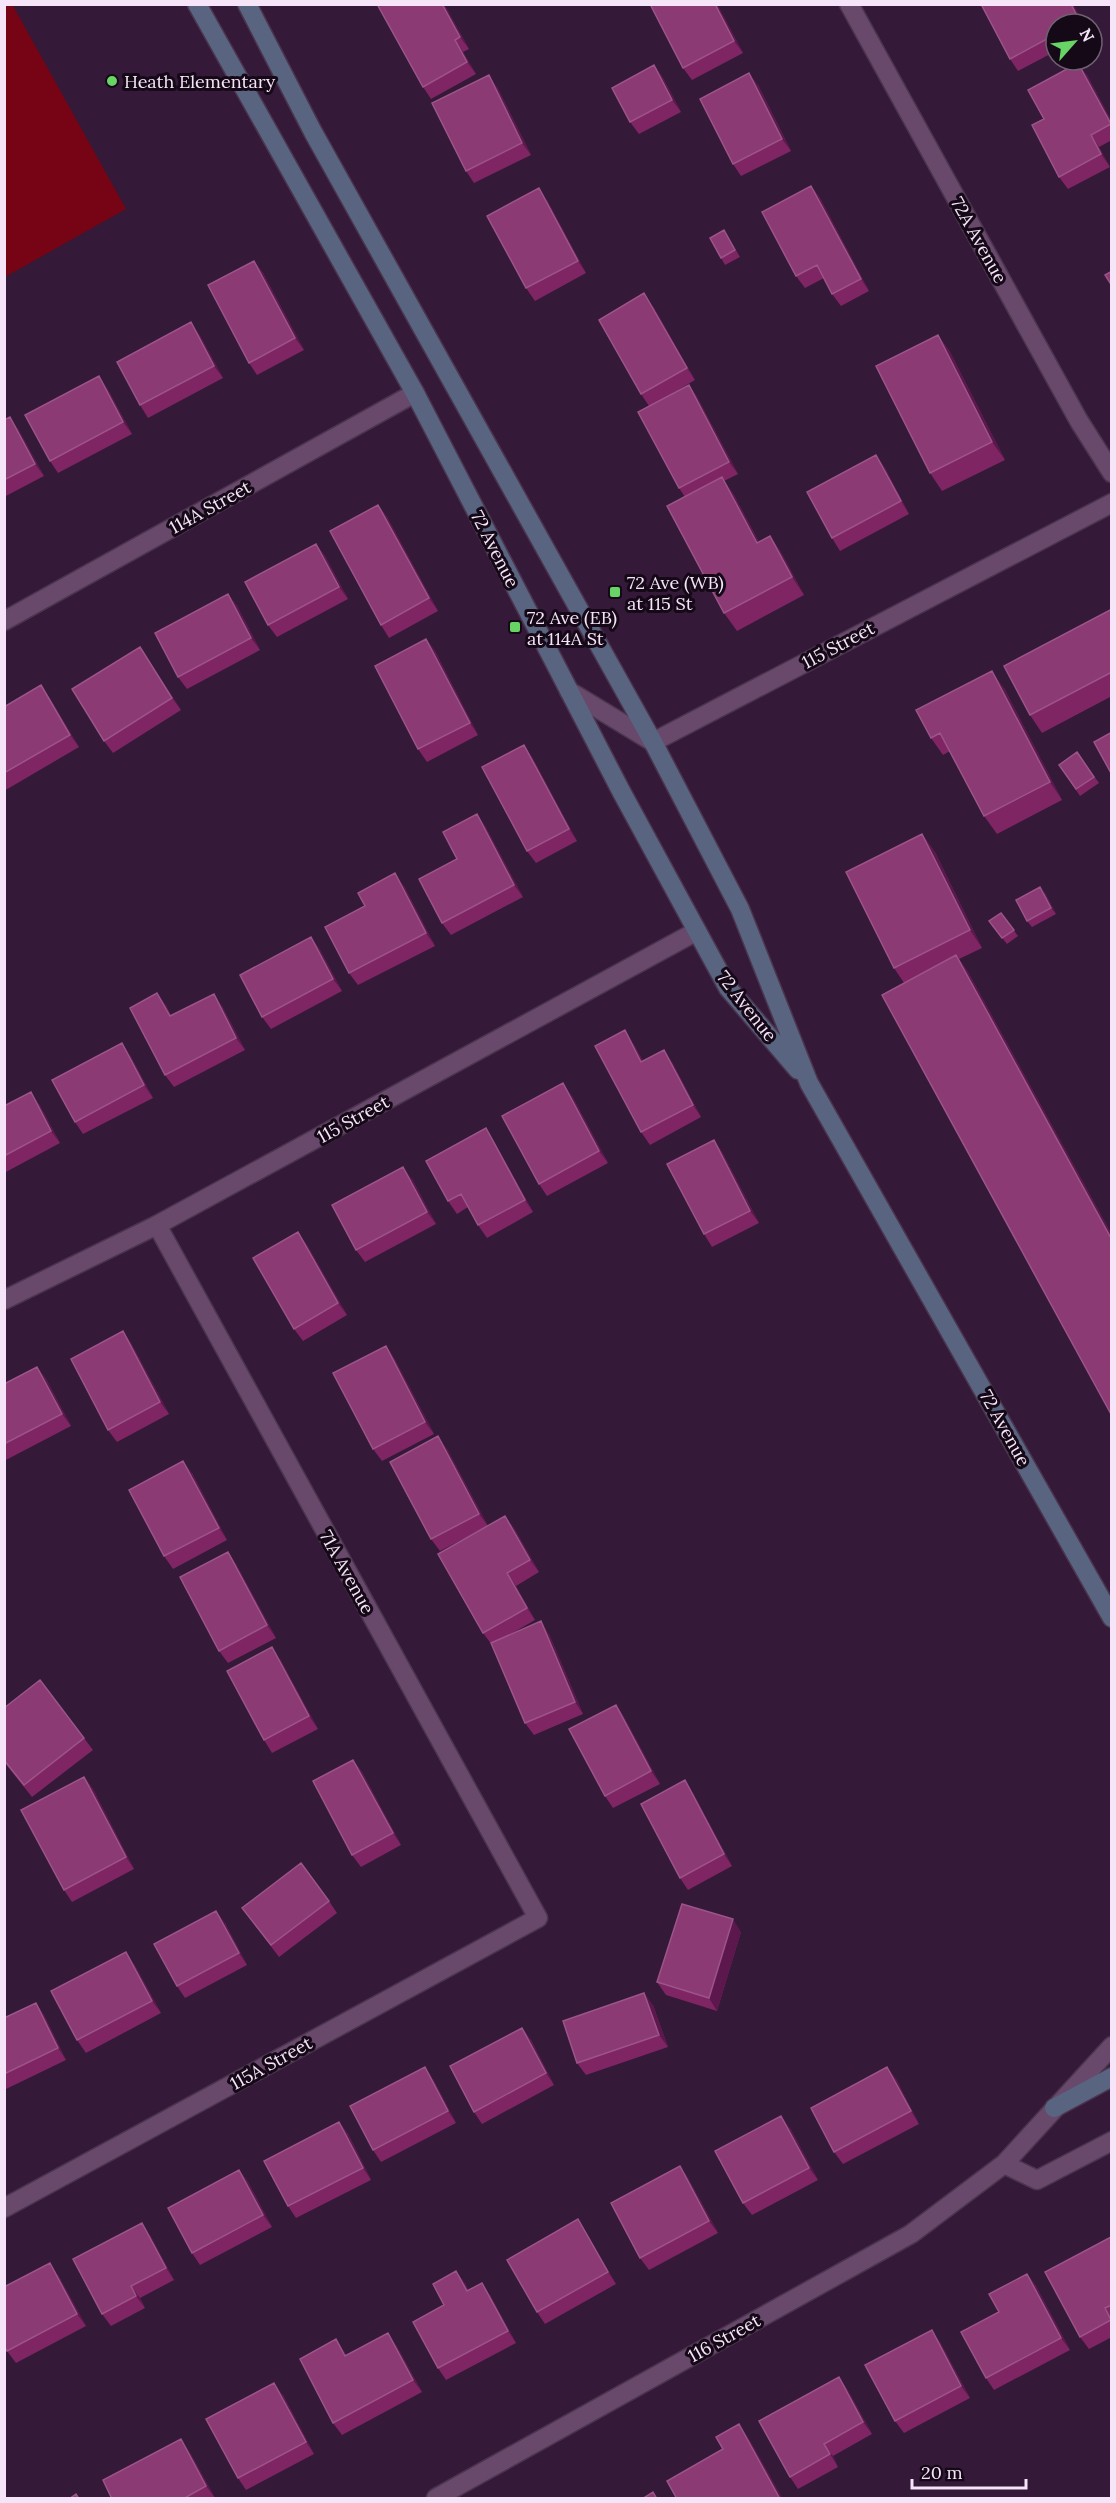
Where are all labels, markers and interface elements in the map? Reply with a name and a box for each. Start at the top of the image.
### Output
north arrow [1044,12,1104,72]
text: N [1076,25,1099,45]
place label: Heath Elementary [124,70,276,93]
marker: Heath Elementary [105,74,119,88]
street label: 72A Avenue [946,193,1012,287]
street label: 114A Street [165,475,255,539]
street label: 72 Avenue [466,506,524,592]
place label: 72 Ave (WB) at 115 St [627,571,724,615]
marker: 72 Ave (WB) at 115 St [608,585,622,599]
place label: 72 Ave (EB) at 114A St [527,606,617,650]
street label: 115 Street [798,616,878,674]
marker: 72 Ave (EB) at 114A St [508,620,522,634]
street label: 72 Avenue [712,966,782,1046]
street label: 115 Street [313,1090,393,1148]
street label: 72 Avenue [975,1386,1035,1470]
street label: 71A Avenue [315,1526,380,1618]
street label: 115A Street [226,2031,316,2095]
street label: 116 Street [684,2309,764,2367]
scale bar [912,2452,1026,2490]
text: 20 m [921,2461,963,2484]

